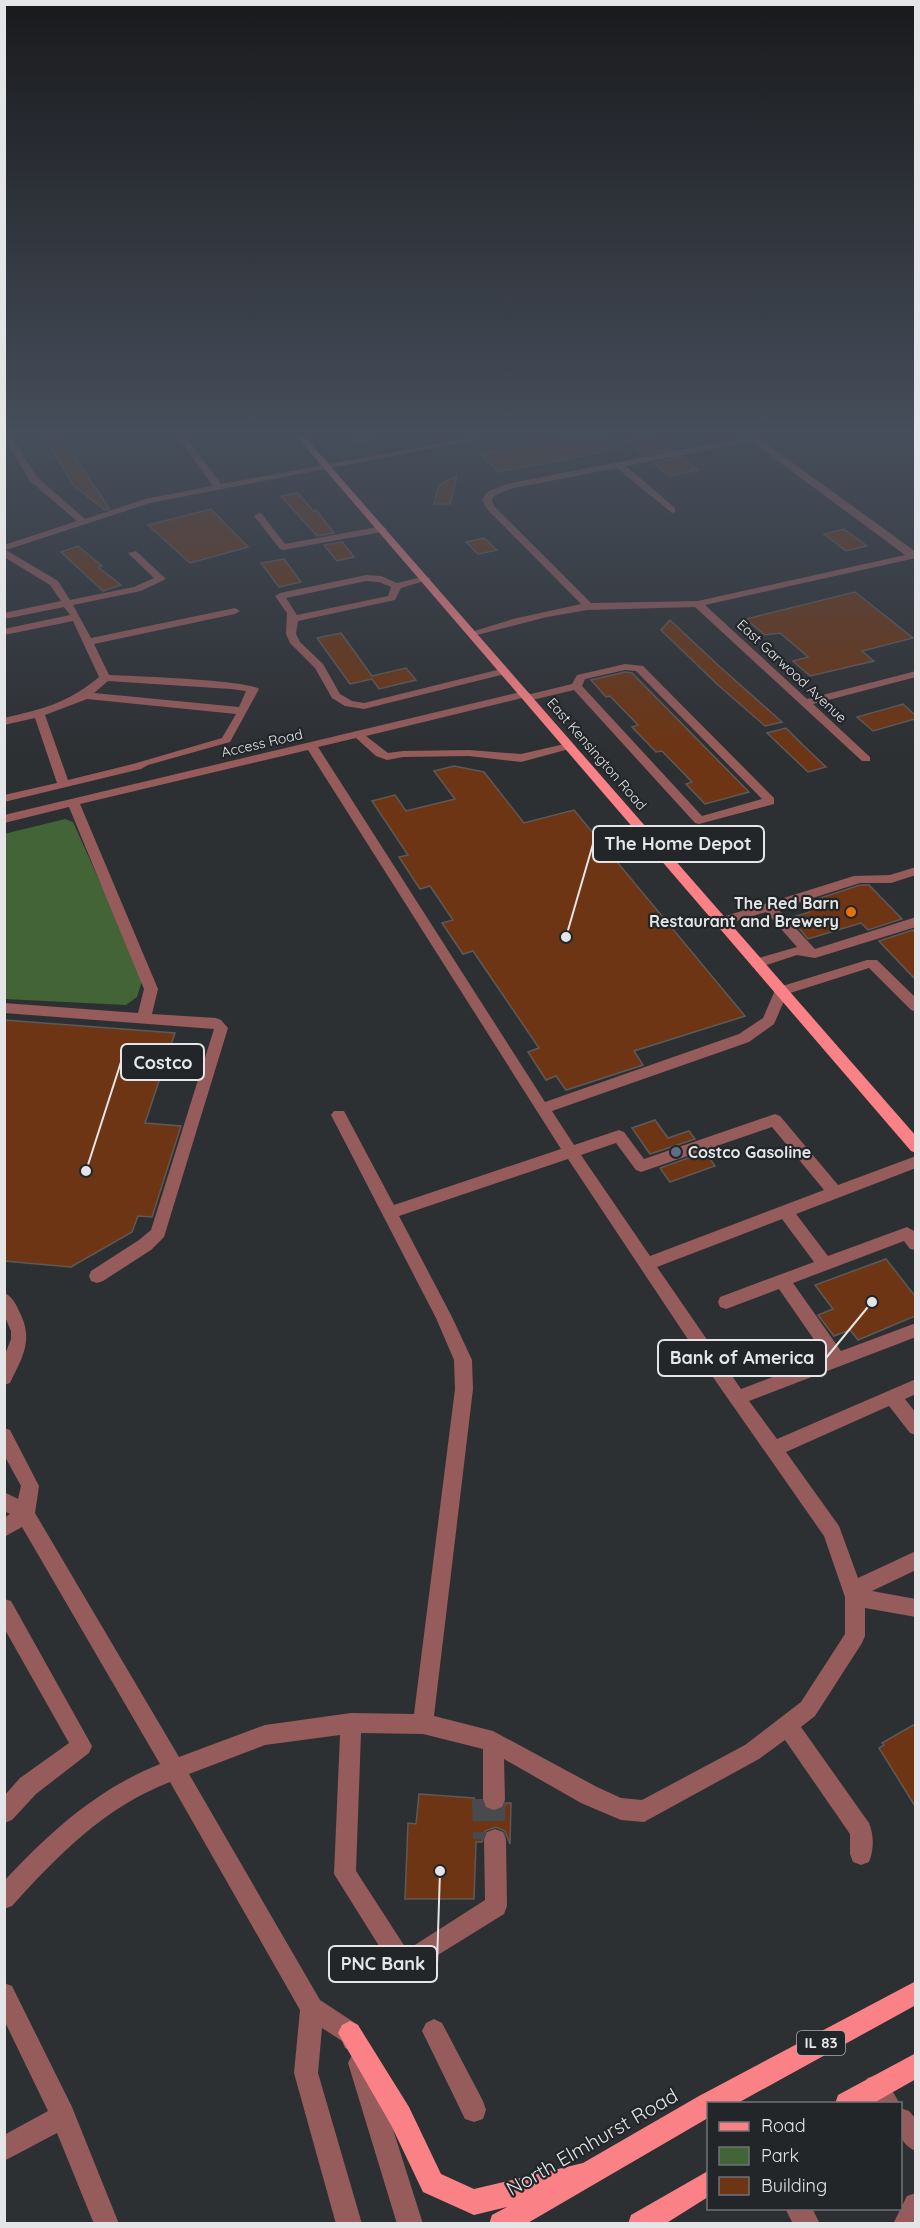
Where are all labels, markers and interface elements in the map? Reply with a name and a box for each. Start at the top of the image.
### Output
street label: East Garwood Avenue [733,615,851,727]
street label: East Kensington Road [543,694,651,814]
street label: Access Road [219,725,305,761]
callout: The Home Depot [593,826,764,862]
text: The Home Depot [604,832,752,855]
place label: The Red Barn Restaurant and Brewery [649,893,839,931]
marker: The Red Barn Restaurant and Brewery [844,905,858,919]
callout: Costco [121,1044,204,1080]
text: Costco [133,1051,193,1074]
place label: Costco Gasoline [688,1142,811,1162]
marker: Costco Gasoline [669,1145,683,1159]
callout: Bank of America [658,1340,826,1376]
text: Bank of America [670,1346,814,1369]
callout: PNC Bank [329,1946,437,1982]
text: PNC Bank [341,1952,425,1975]
road number: IL 83 [797,2031,845,2055]
street label: North Elmhurst Road [502,2082,682,2201]
legend [707,2102,902,2210]
text: Road [761,2114,806,2137]
text: Park [761,2144,799,2167]
text: Building [761,2174,827,2197]

